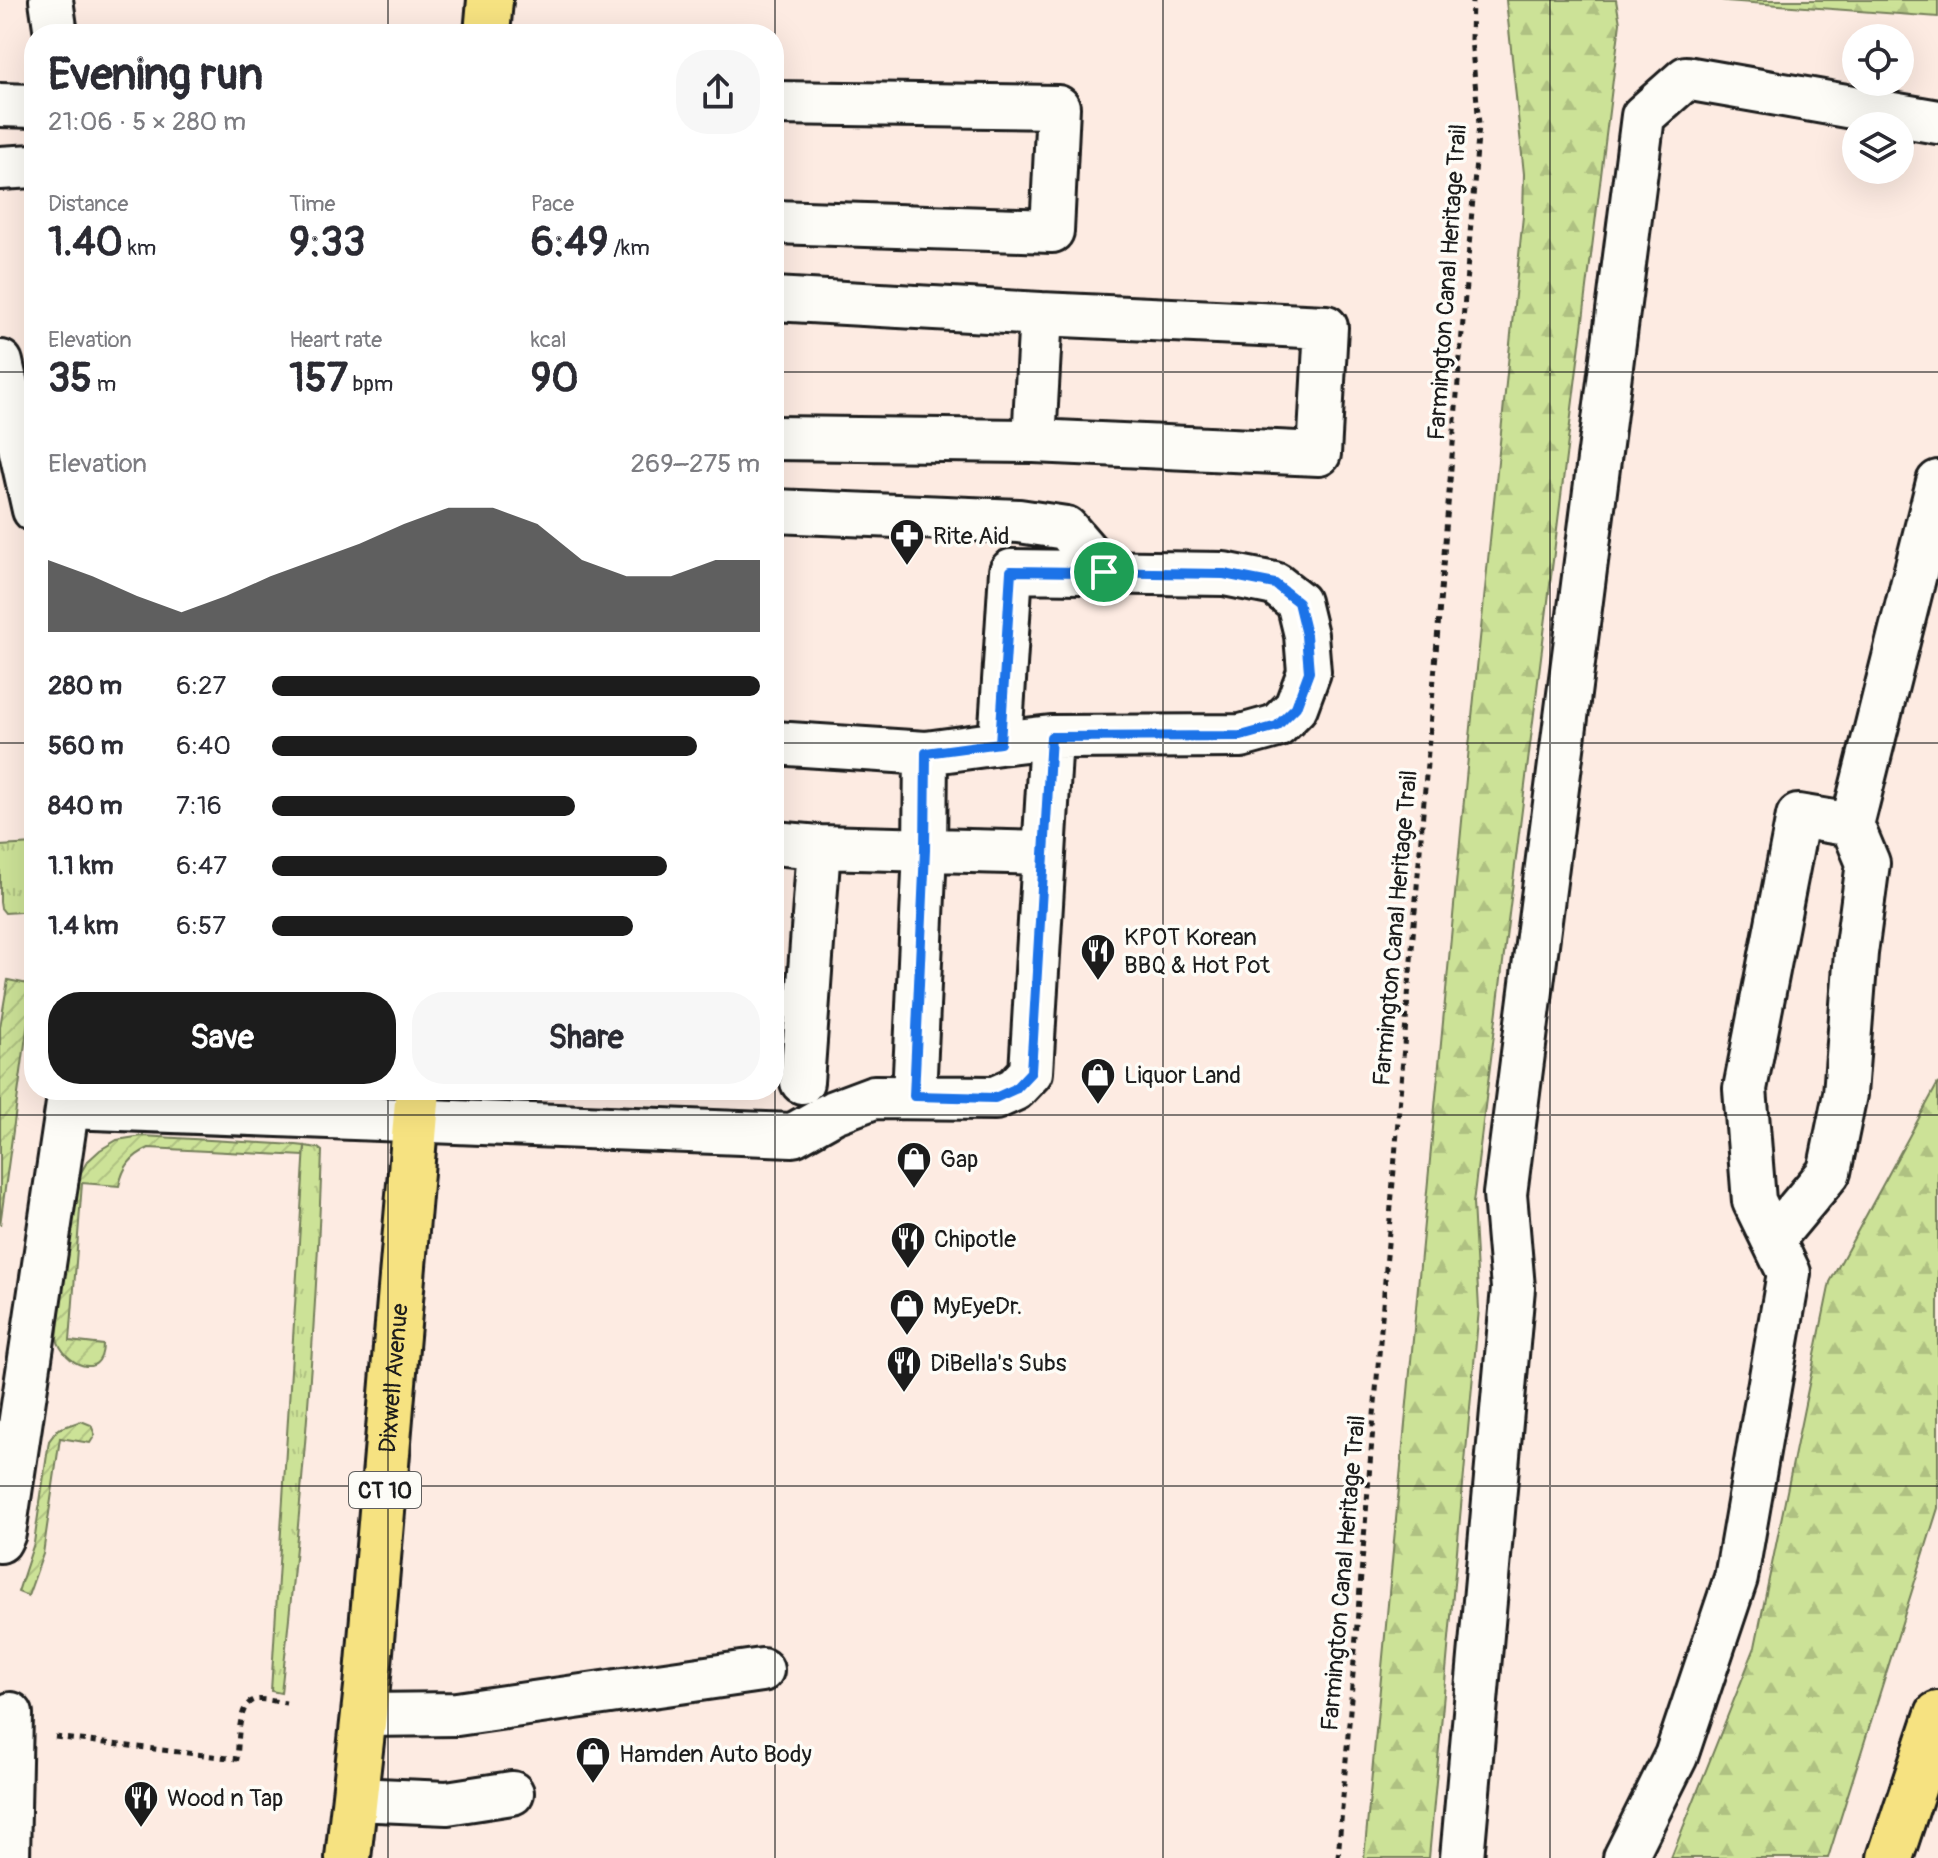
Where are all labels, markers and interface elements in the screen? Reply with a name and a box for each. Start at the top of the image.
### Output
map controls [1842,24,1914,184]
button: locate [1842,24,1914,96]
text: Evening run [48,48,263,103]
button: share [676,50,760,134]
text: 21:06 · 5 × 280 m [48,106,246,138]
button: layers [1842,112,1914,184]
street label: Farmington Canal Heritage Trail [1422,123,1473,441]
text: Distance [48,190,128,218]
text: Time [289,190,335,218]
text: Pace [531,190,574,218]
text: 1.40 [48,218,123,267]
text: 9:33 [289,218,365,267]
text: 6:49 [531,218,608,267]
text: km [123,234,156,262]
text: /km [608,234,650,262]
text: Elevation [48,326,132,354]
text: Heart rate [289,326,382,354]
text: kcal [531,326,566,354]
text: 35 [48,354,92,403]
text: 157 [289,354,348,403]
text: 90 [531,354,579,403]
text: m [92,370,116,398]
text: bpm [348,370,393,398]
text: Elevation [48,448,147,480]
text: 269–275 m [631,448,760,480]
pharmacy icon: Rite Aid [888,517,926,567]
place label: Rite Aid [933,522,1010,551]
pin [1070,538,1138,606]
icon: arrive [1082,550,1126,594]
text: 280 m [48,670,122,702]
text: 6:27 [176,670,226,702]
text: 560 m [48,730,124,762]
text: 6:40 [176,730,231,762]
street label: Farmington Canal Heritage Trail [1367,769,1424,1087]
text: 840 m [48,790,123,822]
text: 7:16 [176,790,222,822]
text: 1.1 km [48,850,114,882]
text: 6:47 [176,850,227,882]
text: 1.4 km [48,910,119,942]
text: 6:57 [176,910,226,942]
place label: KPOT Korean BBQ & Hot Pot [1124,923,1270,980]
restaurant icon: KPOT Korean BBQ & Hot Pot [1079,932,1117,982]
button: Save [48,992,396,1084]
button: Share [412,992,760,1084]
shop icon: Liquor Land [1079,1056,1117,1106]
place label: Liquor Land [1124,1061,1241,1090]
shop icon: Gap [895,1140,933,1190]
place label: Gap [940,1145,978,1174]
restaurant icon: Chipotle [889,1220,927,1270]
place label: Chipotle [934,1225,1016,1254]
shop icon: MyEyeDr. [888,1287,926,1337]
place label: MyEyeDr. [933,1292,1022,1321]
street label: Dixwell Avenue [373,1302,415,1454]
restaurant icon: DiBella's Subs [885,1344,923,1394]
place label: DiBella's Subs [930,1349,1067,1378]
street label: Farmington Canal Heritage Trail [1315,1414,1372,1732]
road number: CT 10 [349,1472,421,1508]
shop icon: Hamden Auto Body [574,1735,612,1785]
place label: Hamden Auto Body [619,1740,812,1769]
restaurant icon: Wood n Tap [122,1779,160,1829]
place label: Wood n Tap [167,1784,283,1813]

